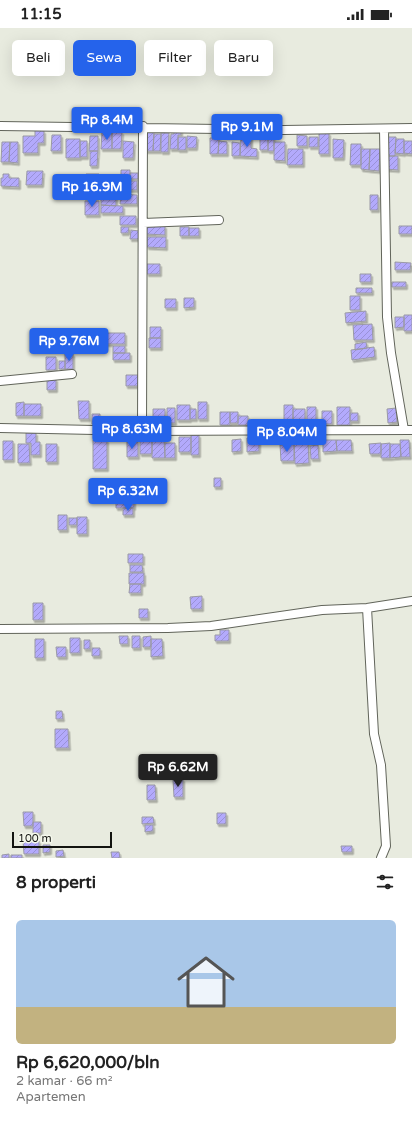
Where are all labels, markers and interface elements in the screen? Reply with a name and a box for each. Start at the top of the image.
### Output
text: 11:15 [20,5,62,23]
chip: Beli [12,40,65,76]
chip: Sewa [73,40,136,76]
chip: Filter [144,40,206,76]
chip: Baru [214,40,273,76]
pin: Rp 8.4M [70,107,144,141]
text: Rp 8.4M [81,112,133,128]
pin: Rp 9.1M [210,114,284,148]
text: Rp 9.1M [220,119,274,135]
pin: Rp 16.9M [51,174,133,208]
text: Rp 16.9M [61,179,123,195]
pin: Rp 9.76M [28,328,110,362]
text: Rp 9.76M [38,333,100,349]
pin: Rp 8.63M [91,416,173,450]
pin: Rp 8.04M [246,419,328,453]
text: Rp 8.63M [101,421,163,437]
text: Rp 8.04M [256,424,318,440]
pin: Rp 6.32M [87,478,169,512]
text: Rp 6.32M [97,483,159,499]
pin: Rp 6.62M [137,754,219,788]
text: Rp 6.62M [147,759,209,775]
scale bar [12,830,112,849]
text: 100 m [18,832,52,845]
icon: filters [374,871,396,893]
text: 8 properti [16,872,96,893]
icon: home [170,946,242,1018]
text: Rp 6,620,000/bln [16,1052,160,1073]
text: 2 kamar · 66 m² [16,1073,113,1089]
text: Apartemen [16,1089,86,1105]

